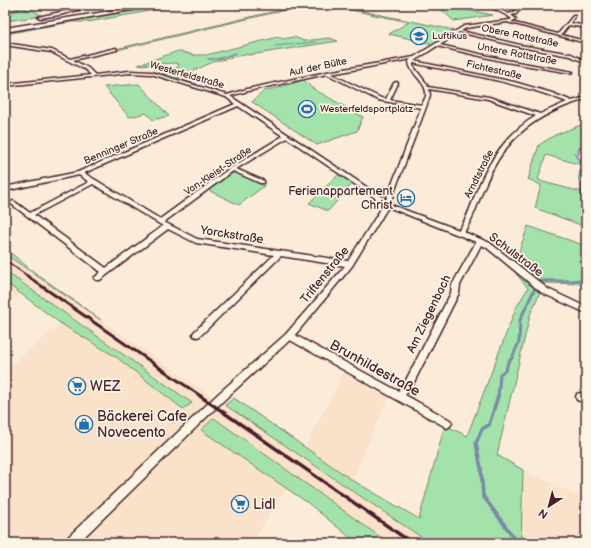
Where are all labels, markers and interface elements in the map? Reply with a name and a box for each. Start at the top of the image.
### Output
street label: Obere Rottstraße [480,22,560,50]
school or university icon: Luftikus [409,26,429,46]
place label: Luftikus [432,30,467,42]
street label: Untere Rottstraße [476,40,558,68]
street label: Auf der Bülte [288,55,348,79]
street label: Fichtestraße [465,58,523,82]
street label: Westerfeldstraße [148,59,226,91]
sports icon: Westerfeldsportplatz [297,99,317,119]
place label: Westerfeldsportplatz [320,103,413,115]
street label: Benninger Straße [82,125,160,167]
street label: Von-Kleist-Straße [182,144,254,198]
street label: Arndtstraße [462,148,496,200]
place label: Ferienappartement Christ [288,184,393,213]
hotel icon: Ferienappartement Christ [396,188,416,208]
street label: Yorckstraße [198,222,265,247]
street label: Schulstraße [486,230,546,280]
street label: Triftenstraße [297,243,353,307]
street label: Am Ziegenbach [404,272,455,356]
street label: Brunhildestraße [327,336,423,400]
supermarket icon: WEZ [67,376,87,396]
place label: WEZ [90,378,121,395]
place label: Bäckerei Cafe Novecento [97,408,187,441]
shop icon: Bäckerei Cafe Novecento [74,414,94,434]
north arrow [529,486,569,526]
supermarket icon: Lidl [230,494,250,514]
place label: Lidl [253,496,275,513]
text: N [536,506,551,521]

